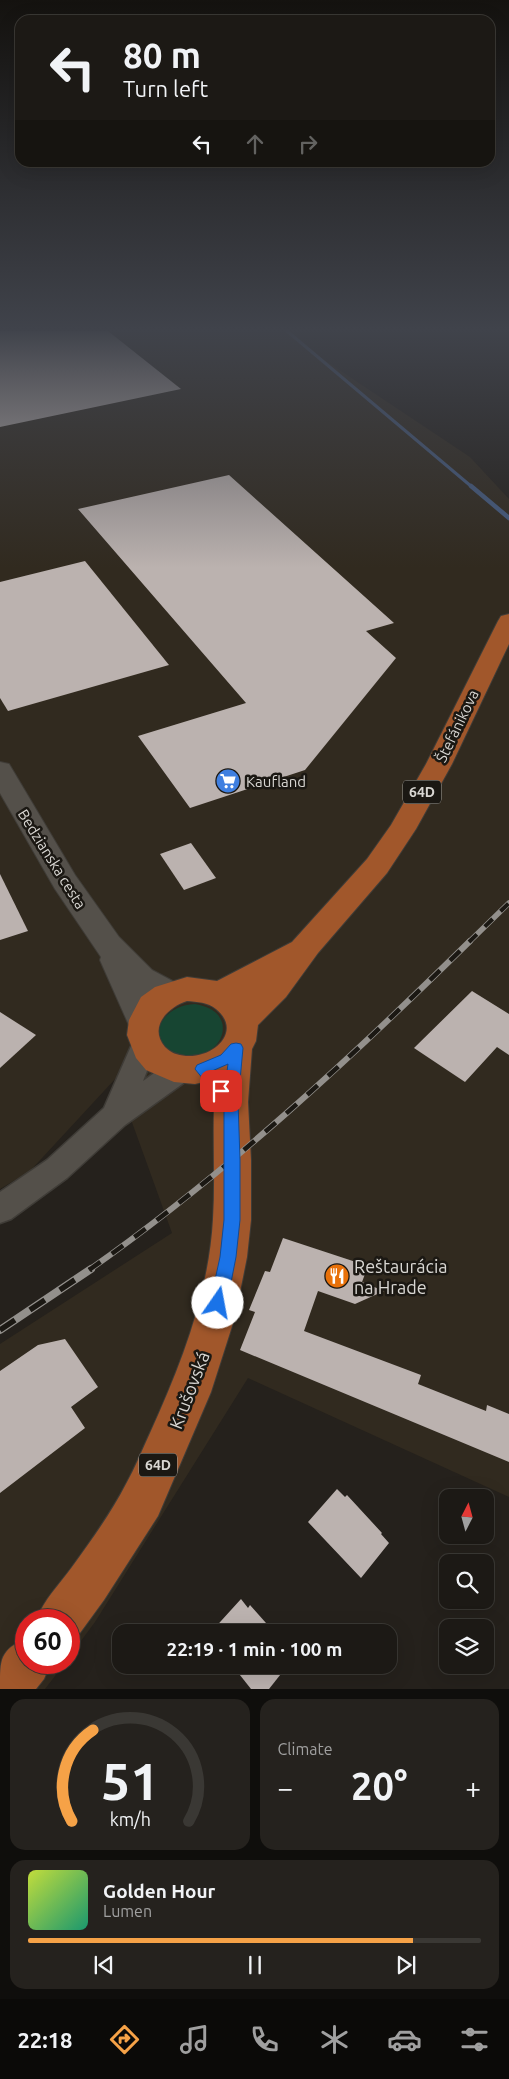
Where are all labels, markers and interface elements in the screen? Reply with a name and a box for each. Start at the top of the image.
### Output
icon: left [40,35,105,100]
text: 80 m [123,35,201,75]
text: Turn left [123,76,208,101]
icon: left [188,130,216,158]
icon: ahead [241,130,269,158]
icon: right [294,130,322,158]
street label: Štefánikova [432,687,482,765]
supermarket icon: Kaufland [215,768,241,794]
place label: Kaufland [246,773,306,790]
road number: 64D [403,780,441,804]
street label: Bedzianska cesta [15,806,89,912]
pin [200,1070,242,1112]
icon: arrive [207,1077,235,1105]
place label: Reštaurácia na Hrade [354,1256,448,1297]
restaurant icon: Reštaurácia na Hrade [324,1263,350,1289]
position arrow [191,1276,243,1328]
street label: Krušovská [165,1348,213,1432]
road number: 64D [139,1454,177,1476]
north arrow [439,1489,494,1544]
map controls [439,1489,494,1674]
button: search [439,1554,494,1609]
speed limit sign: 60 [15,1609,80,1674]
button: layers [439,1619,494,1674]
text: 22:19 · 1 min · 100 m [167,1638,342,1660]
text: Climate [278,1740,333,1758]
text: 51 [100,1752,159,1810]
text: 20° [351,1765,407,1807]
text: − [278,1772,293,1803]
text: + [465,1772,481,1803]
text: km/h [109,1809,150,1829]
text: Golden Hour [103,1880,215,1902]
text: Lumen [103,1902,152,1920]
icon: previous [90,1951,118,1979]
icon: pause [241,1951,269,1979]
icon: next [392,1951,420,1979]
icon: directions [107,2022,142,2057]
icon: music [177,2022,212,2057]
icon: phone [247,2022,282,2057]
icon: climate [317,2022,352,2057]
icon: car [387,2022,422,2057]
icon: filters [457,2022,492,2057]
text: 22:18 [17,2027,72,2052]

